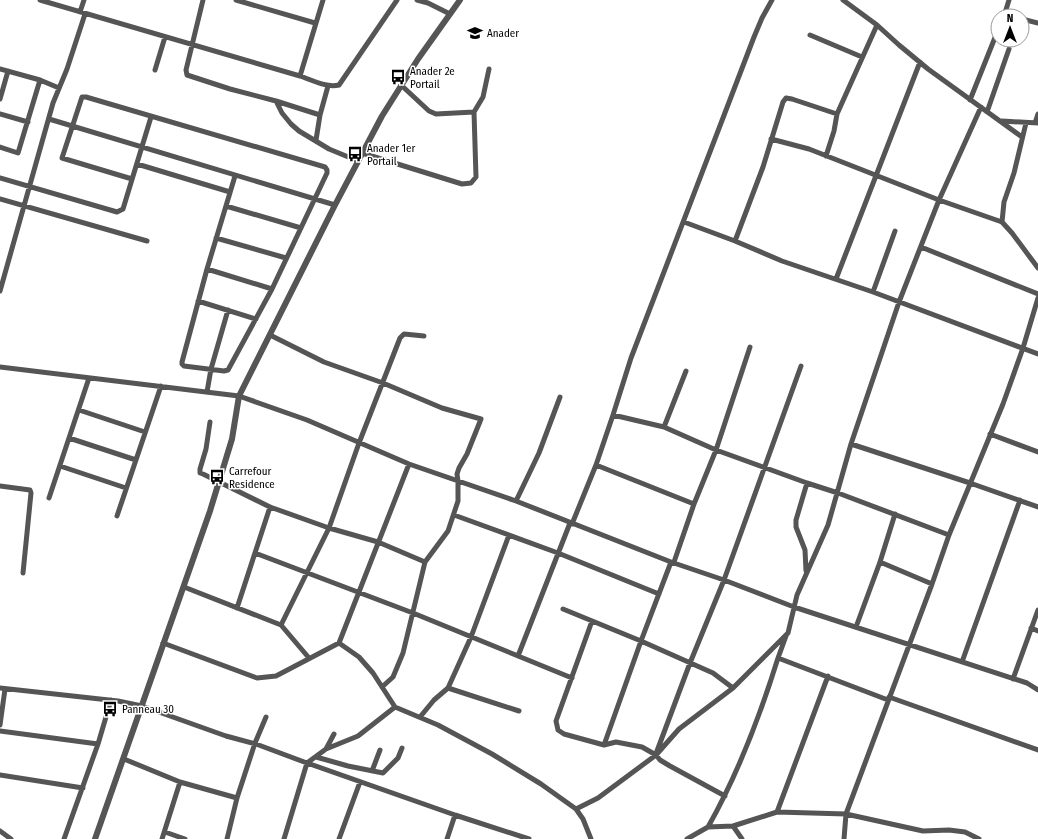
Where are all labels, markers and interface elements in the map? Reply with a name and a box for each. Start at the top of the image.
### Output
north arrow [990,8,1030,48]
text: N [1007,12,1013,25]
school or university icon: Anader [466,24,484,42]
place label: Anader [487,27,519,40]
place label: Anader 2e Portail [410,65,455,91]
bus stop icon: Anader 2e Portail [389,68,407,86]
place label: Anader 1er Portail [367,142,415,168]
bus stop icon: Anader 1er Portail [346,145,364,163]
place label: Carrefour Residence [229,465,275,491]
bus stop icon: Carrefour Residence [208,468,226,486]
bus stop icon: Panneau 30 [101,700,119,718]
place label: Panneau 30 [122,703,174,716]

